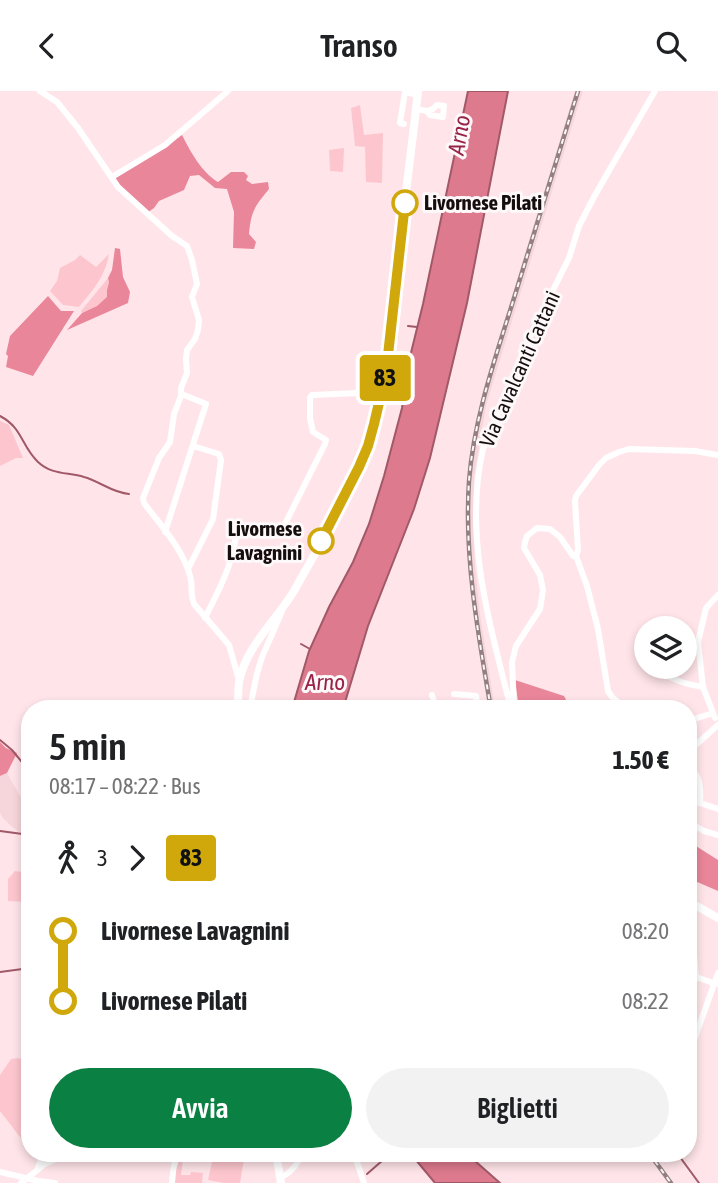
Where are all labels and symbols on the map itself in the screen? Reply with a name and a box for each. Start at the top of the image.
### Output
water label: Arno [443,113,475,158]
marker: Livornese Pilati [392,190,418,216]
place label: Livornese Pilati [424,190,542,214]
street label: Via Cavalcanti Cattani [474,287,564,450]
line badge: 83 [354,355,416,401]
place label: Livornese Lavagnini [227,516,302,564]
marker: Livornese Lavagnini [308,528,334,554]
water label: Arno [304,669,345,695]

